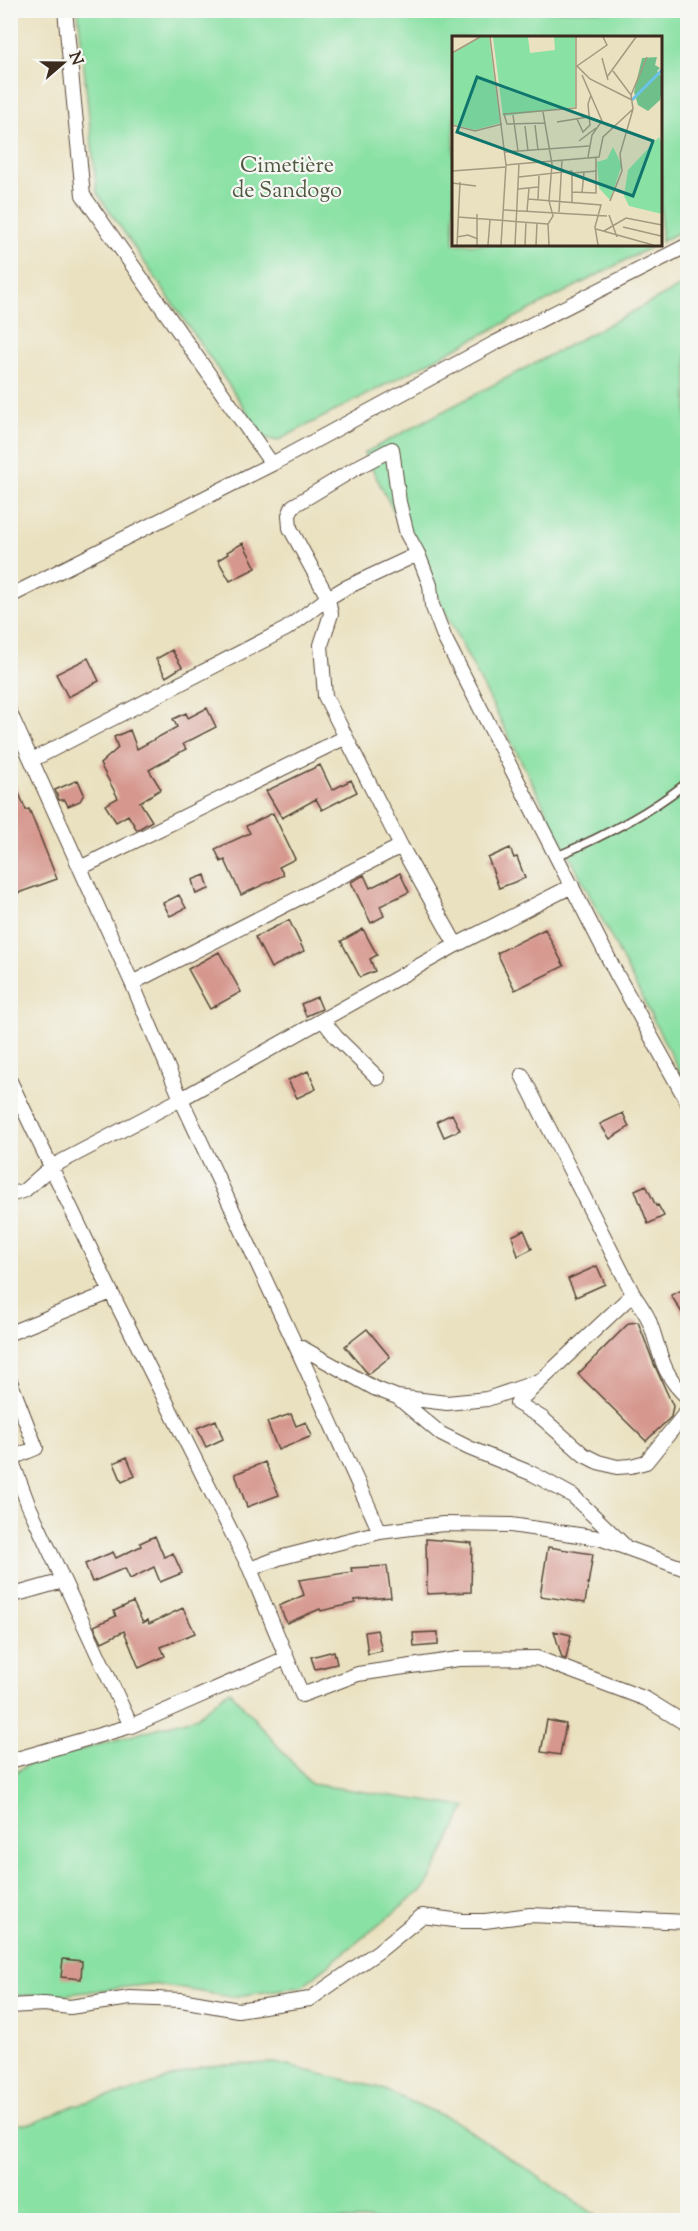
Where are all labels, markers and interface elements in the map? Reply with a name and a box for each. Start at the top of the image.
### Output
north arrow [33,33,93,93]
inset map [452,36,662,246]
text: N [62,49,88,69]
park label: Cimetière de Sandogo [232,151,342,208]

